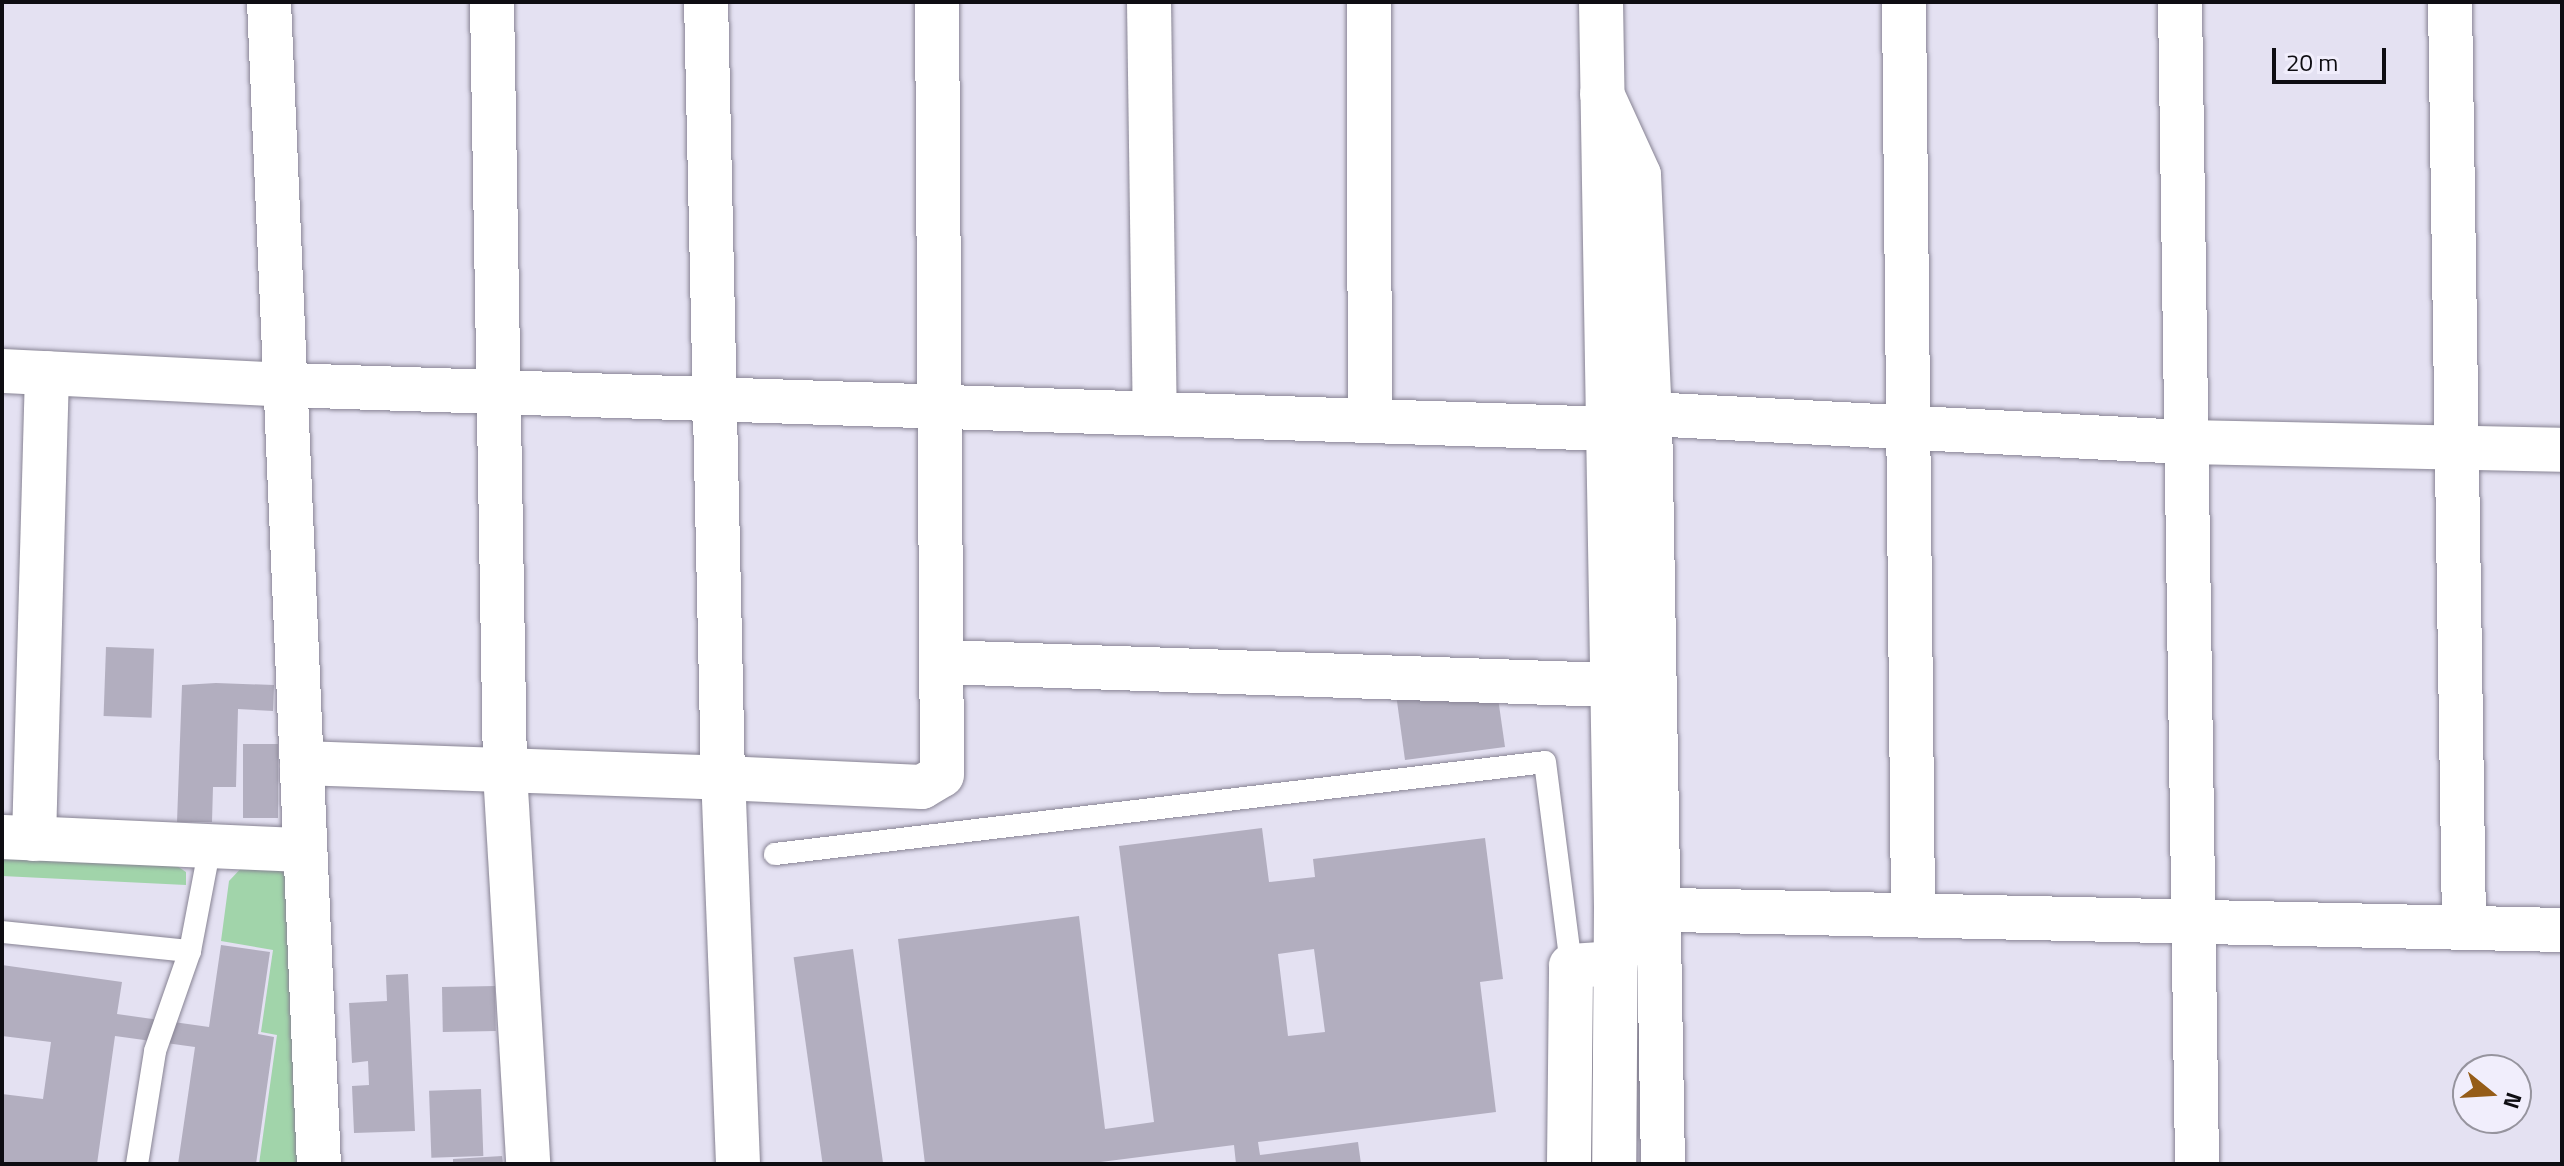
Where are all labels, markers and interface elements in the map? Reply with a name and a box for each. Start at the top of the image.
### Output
scale bar [2276,32,2390,82]
text: 20 m [2286,44,2338,80]
north arrow [2452,1054,2532,1134]
text: N [2494,1088,2531,1113]

